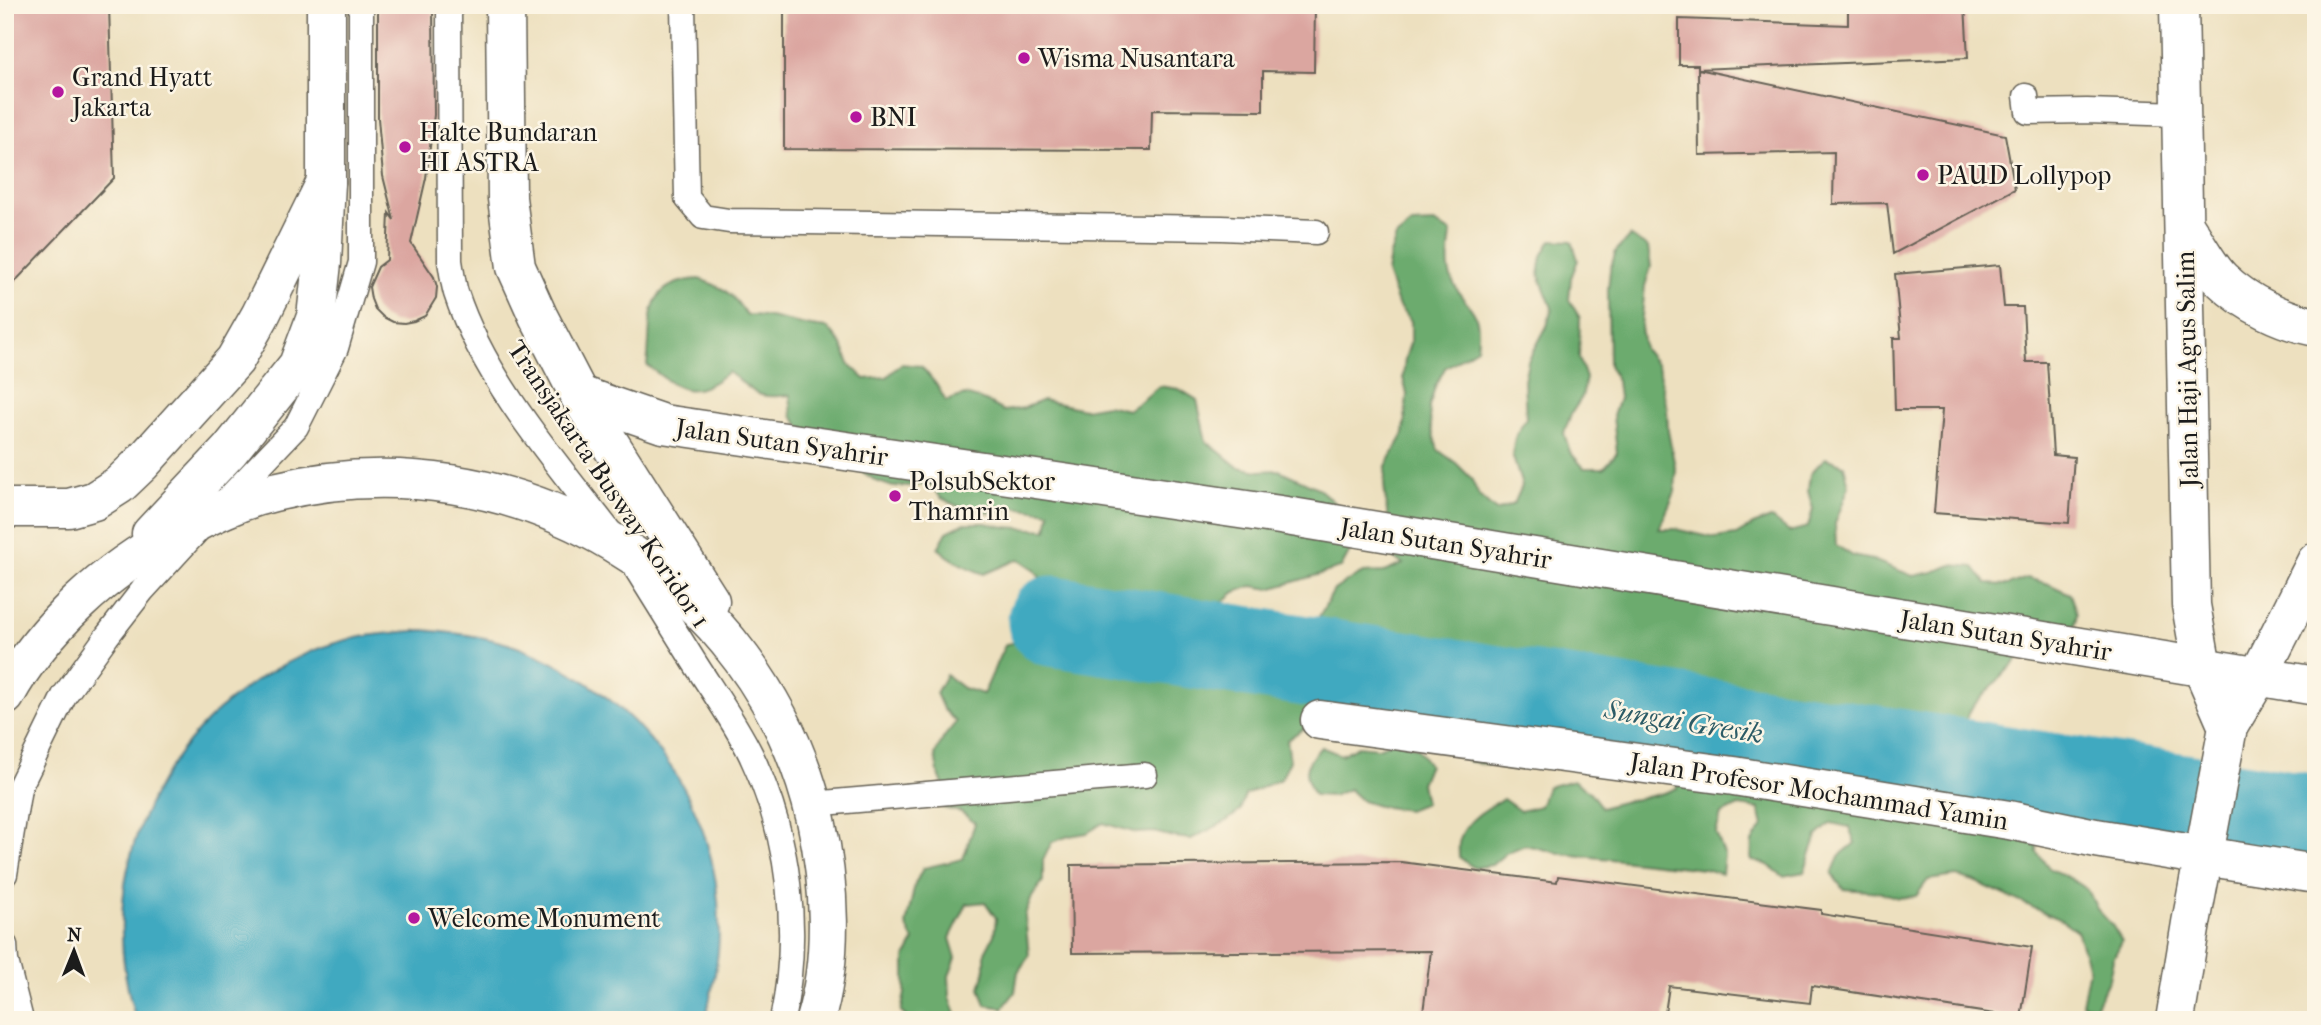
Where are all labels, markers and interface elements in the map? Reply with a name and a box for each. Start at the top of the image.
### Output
place label: Wisma Nusantara [1037,43,1236,74]
marker: Wisma Nusantara [1016,50,1032,66]
place label: Grand Hyatt Jakarta [70,62,213,123]
marker: Grand Hyatt Jakarta [50,84,66,100]
place label: BNI [870,102,917,133]
marker: BNI [848,109,864,125]
place label: Halte Bundaran HI ASTRA [419,117,597,178]
marker: Halte Bundaran HI ASTRA [397,139,413,155]
place label: PAUD Lollypop [1937,160,2111,191]
marker: PAUD Lollypop [1915,167,1931,183]
street label: Jalan Haji Agus Salim [2170,250,2205,490]
street label: Transjakarta Busway Koridor 1 [501,335,716,634]
street label: Jalan Sutan Syahrir [672,412,890,473]
place label: PolsubSektor Thamrin [909,466,1055,527]
marker: PolsubSektor Thamrin [887,488,903,504]
street label: Jalan Sutan Syahrir [1336,511,1554,576]
street label: Jalan Sutan Syahrir [1896,603,2114,668]
water label: Sungai Gresik [1601,693,1766,750]
street label: Jalan Profesor Mochammad Yamin [1626,746,2010,837]
place label: Welcome Monument [427,903,661,934]
marker: Welcome Monument [406,910,422,926]
north arrow [38,916,108,986]
text: N [67,924,82,946]

